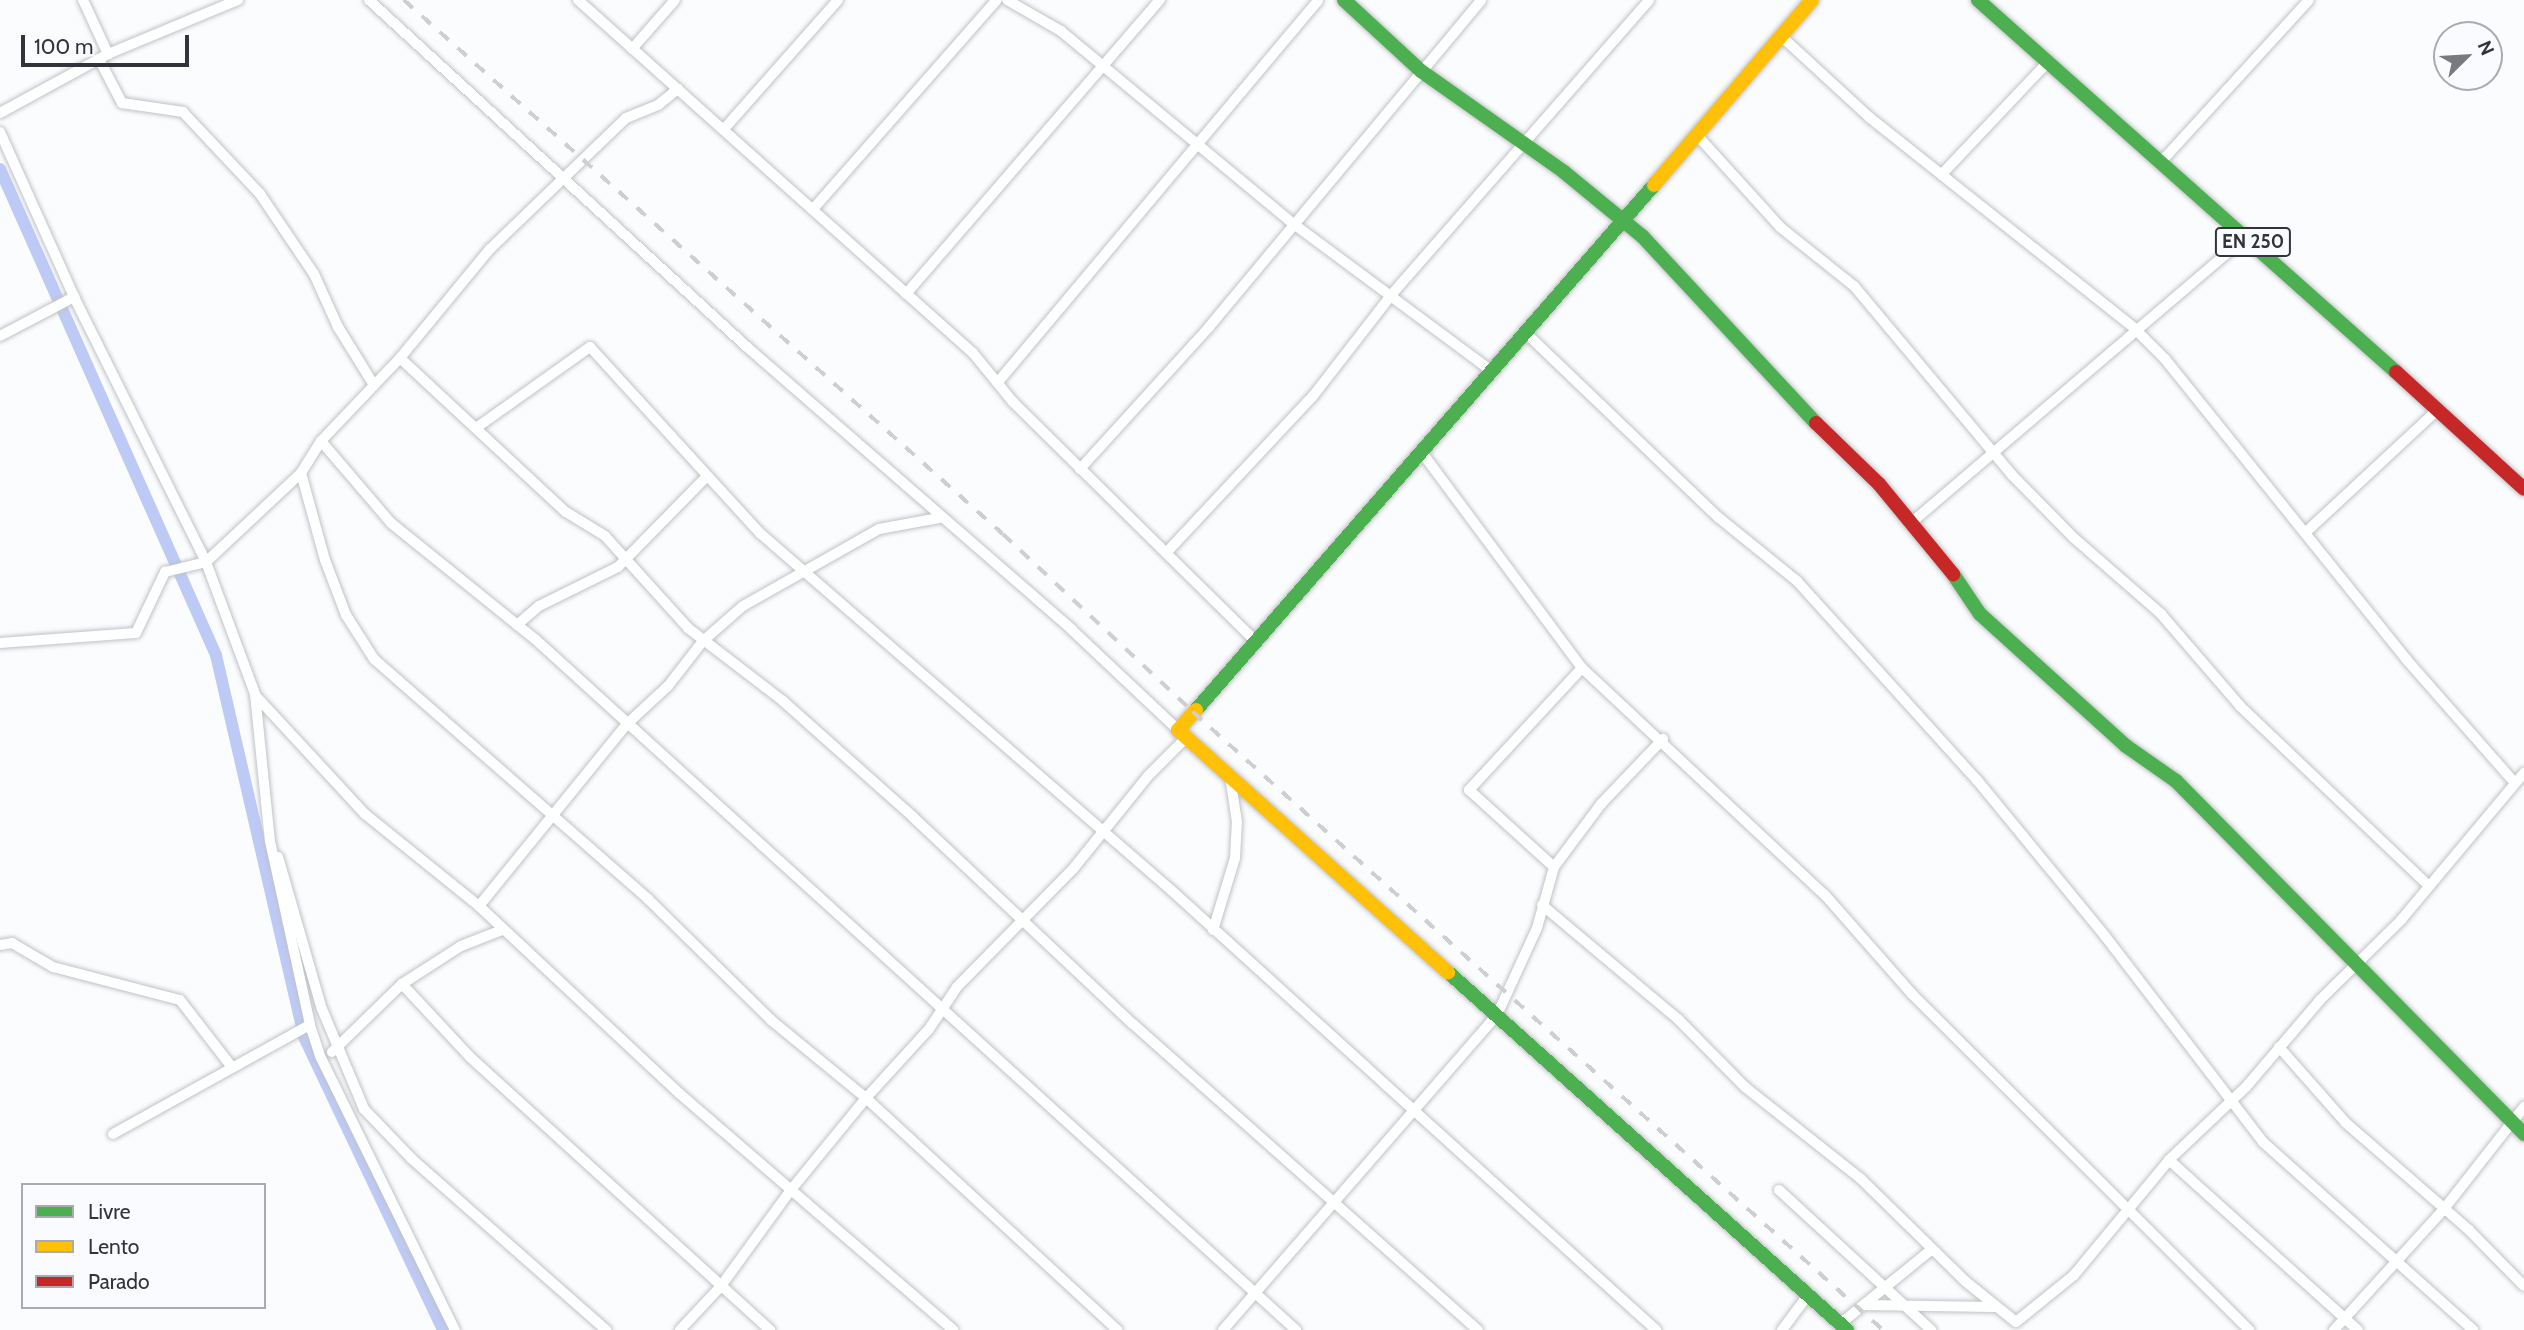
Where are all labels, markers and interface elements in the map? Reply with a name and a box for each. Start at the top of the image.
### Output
scale bar [24,21,192,65]
north arrow [2433,21,2503,91]
text: 100 m [34,34,93,59]
text: N [2473,37,2499,59]
road number: EN 250 [2214,226,2292,258]
legend [21,1183,266,1309]
text: Livre [88,1199,130,1224]
text: Lento [88,1234,139,1259]
text: Parado [88,1269,150,1294]

